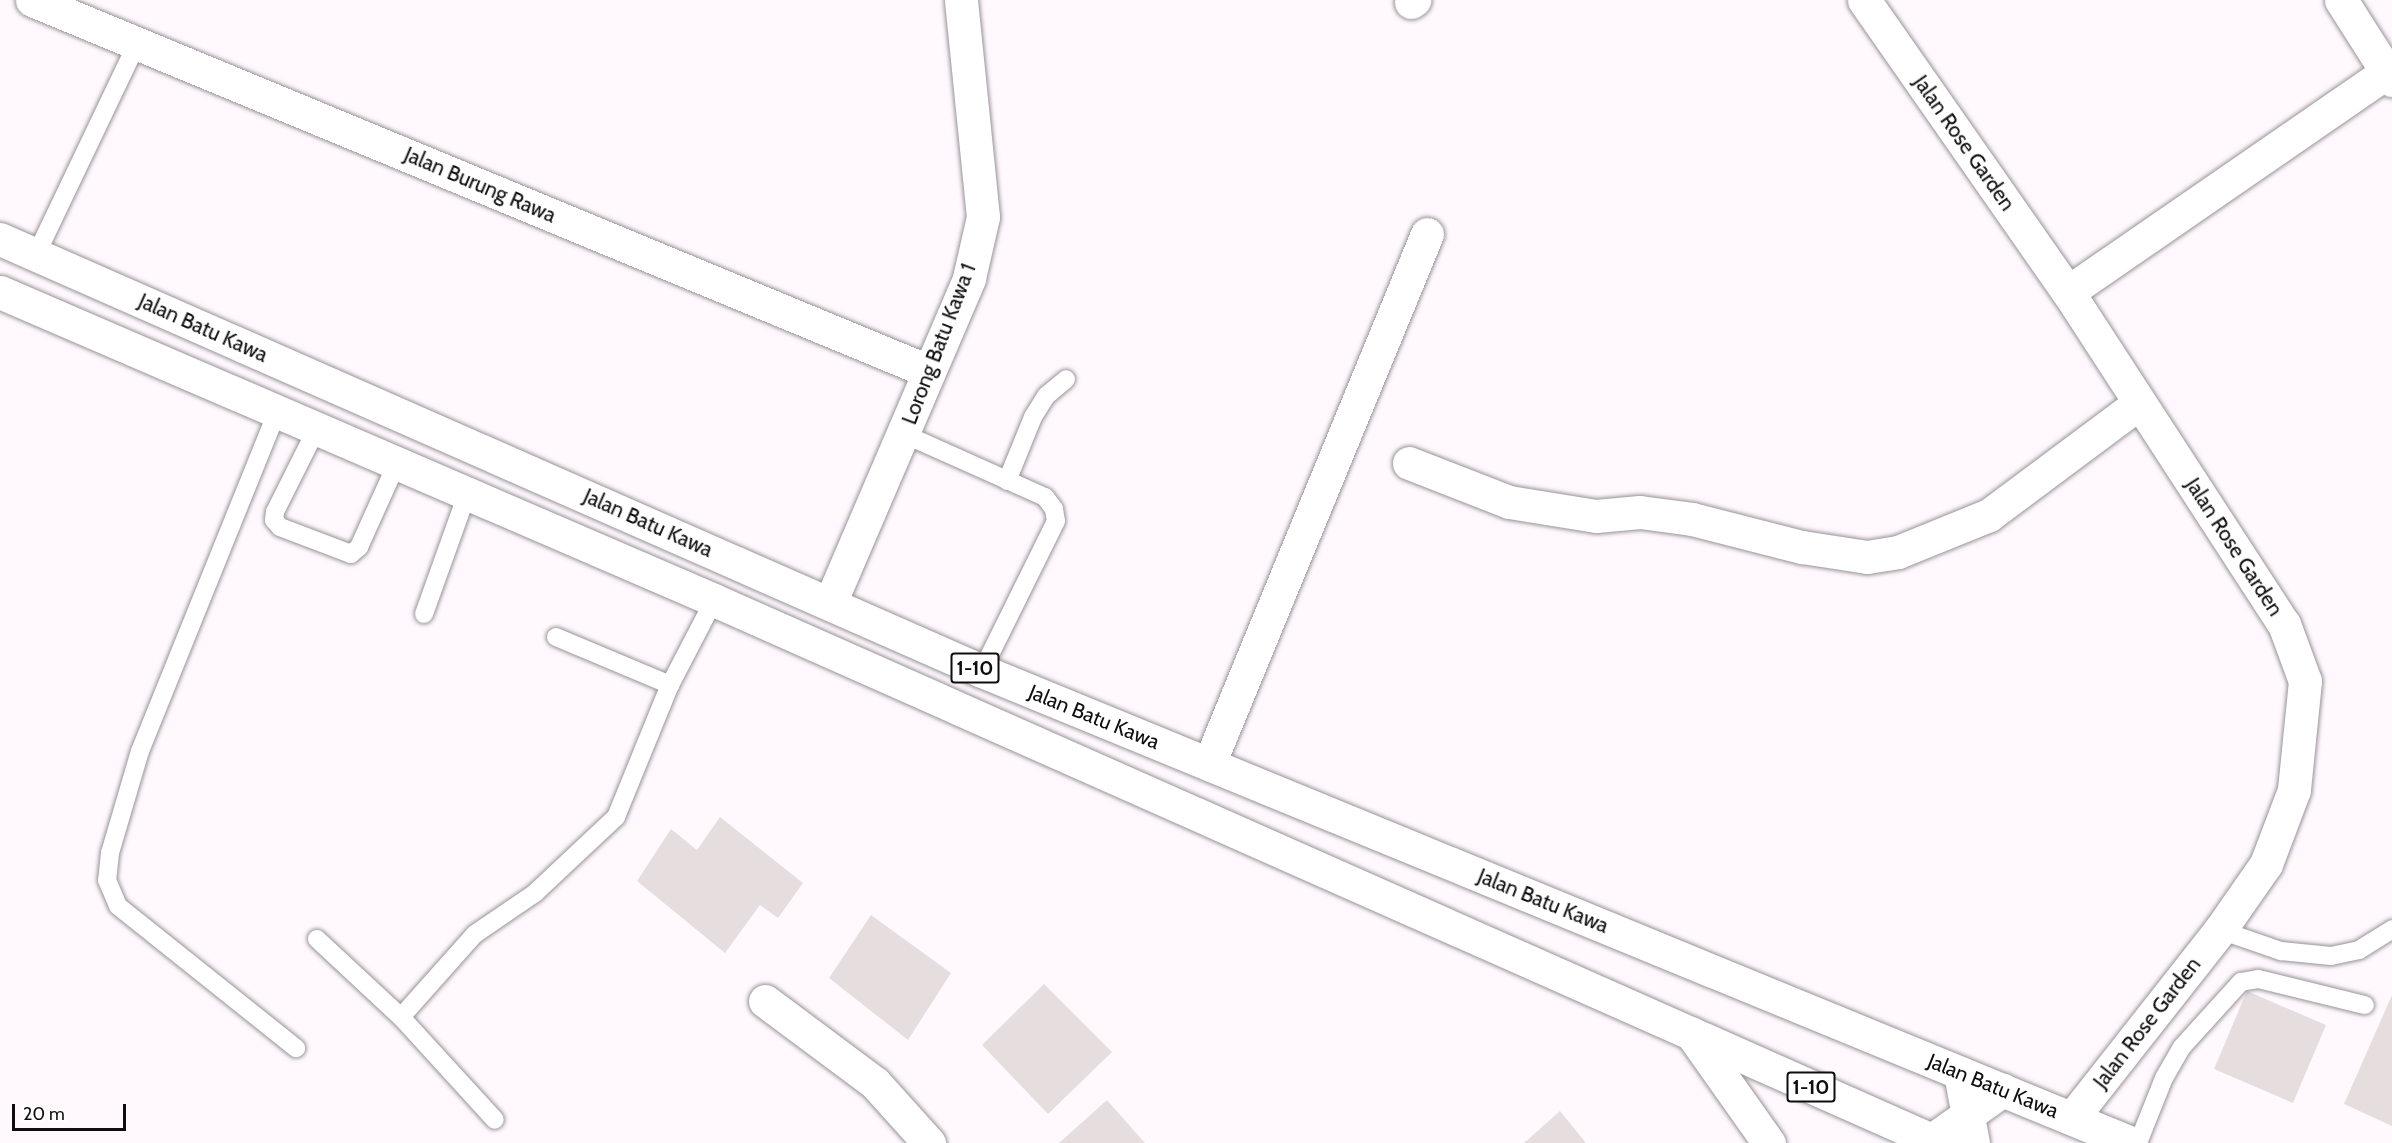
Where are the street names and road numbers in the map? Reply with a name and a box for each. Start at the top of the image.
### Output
street label: Jalan Rose Garden [1908,70,2020,216]
street label: Jalan Burung Rawa [400,142,560,228]
street label: Lorong Batu Kawa 1 [897,260,981,428]
street label: Jalan Batu Kawa [134,288,272,368]
street label: Jalan Rose Garden [2180,473,2288,621]
street label: Jalan Batu Kawa [579,483,717,563]
road number: 1-10 [950,651,1000,685]
street label: Jalan Batu Kawa [1025,679,1163,755]
street label: Jalan Batu Kawa [1474,863,1612,939]
street label: Jalan Rose Garden [2088,952,2206,1094]
street label: Jalan Batu Kawa [1924,1048,2062,1124]
road number: 1-10 [1786,1070,1836,1104]

